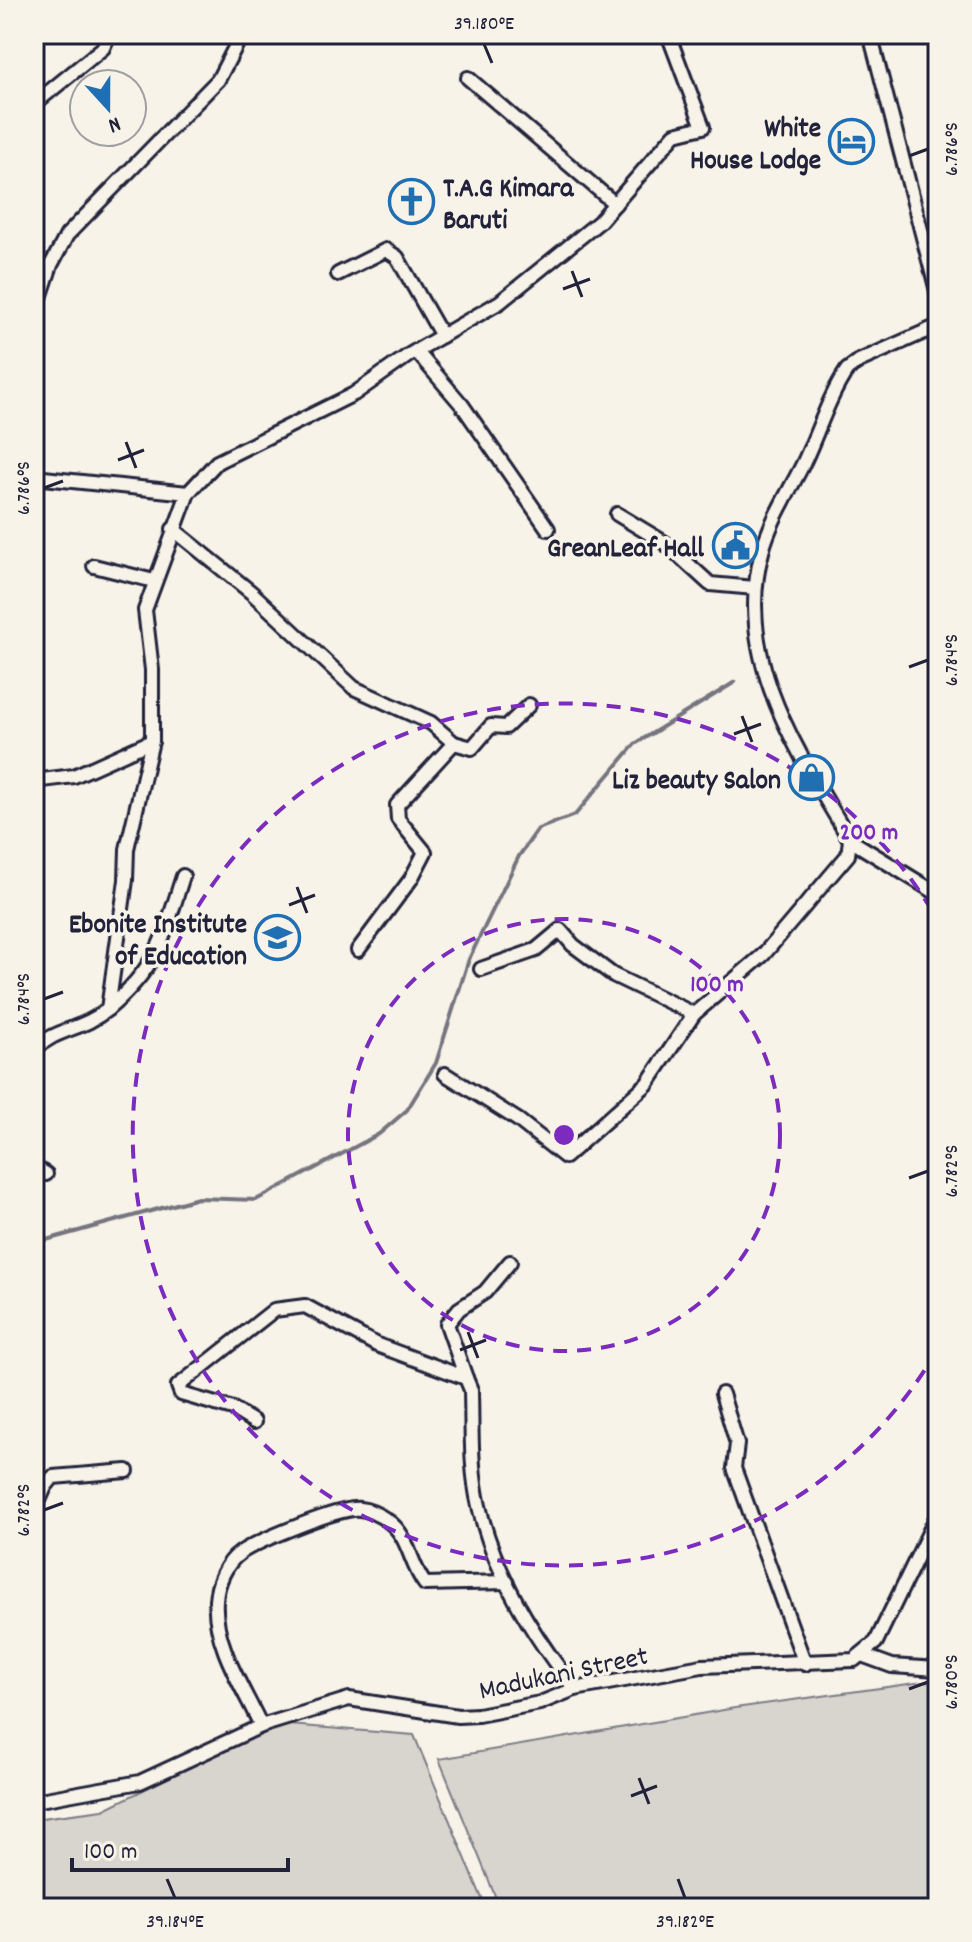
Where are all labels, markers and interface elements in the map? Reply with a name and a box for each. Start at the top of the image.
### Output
text: 39.180°E [454,11,514,39]
north arrow [68,68,148,148]
text: N [103,107,125,140]
place label: White House Lodge [690,111,821,183]
hotel icon: White House Lodge [828,118,876,166]
text: 6.786°S [939,122,967,176]
place label: T.A.G Kimara Baruti [443,171,574,243]
church icon: T.A.G Kimara Baruti [388,178,436,226]
text: 6.786°S [11,461,39,515]
public building icon: GreanLeaf Hall [711,522,759,570]
place label: GreanLeaf Hall [547,531,704,571]
text: 6.784°S [939,634,967,686]
shop icon: Liz beauty Salon [788,754,836,802]
place label: Liz beauty Salon [612,763,781,803]
text: 200 m [840,817,898,851]
place label: Ebonite Institute of Education [69,907,247,979]
school or university icon: Ebonite Institute of Education [254,914,302,962]
text: 100 m [690,969,744,1003]
text: 6.784°S [11,973,39,1025]
centre of rings [550,1121,578,1149]
text: 6.782°S [939,1145,967,1197]
text: 6.782°S [11,1484,39,1536]
street label: Madukani Street [476,1638,652,1713]
text: 6.780°S [939,1655,967,1709]
scale bar [72,1822,288,1872]
text: 100 m [84,1836,137,1870]
text: 39.184°E [146,1909,204,1937]
text: 39.182°E [656,1909,714,1937]

